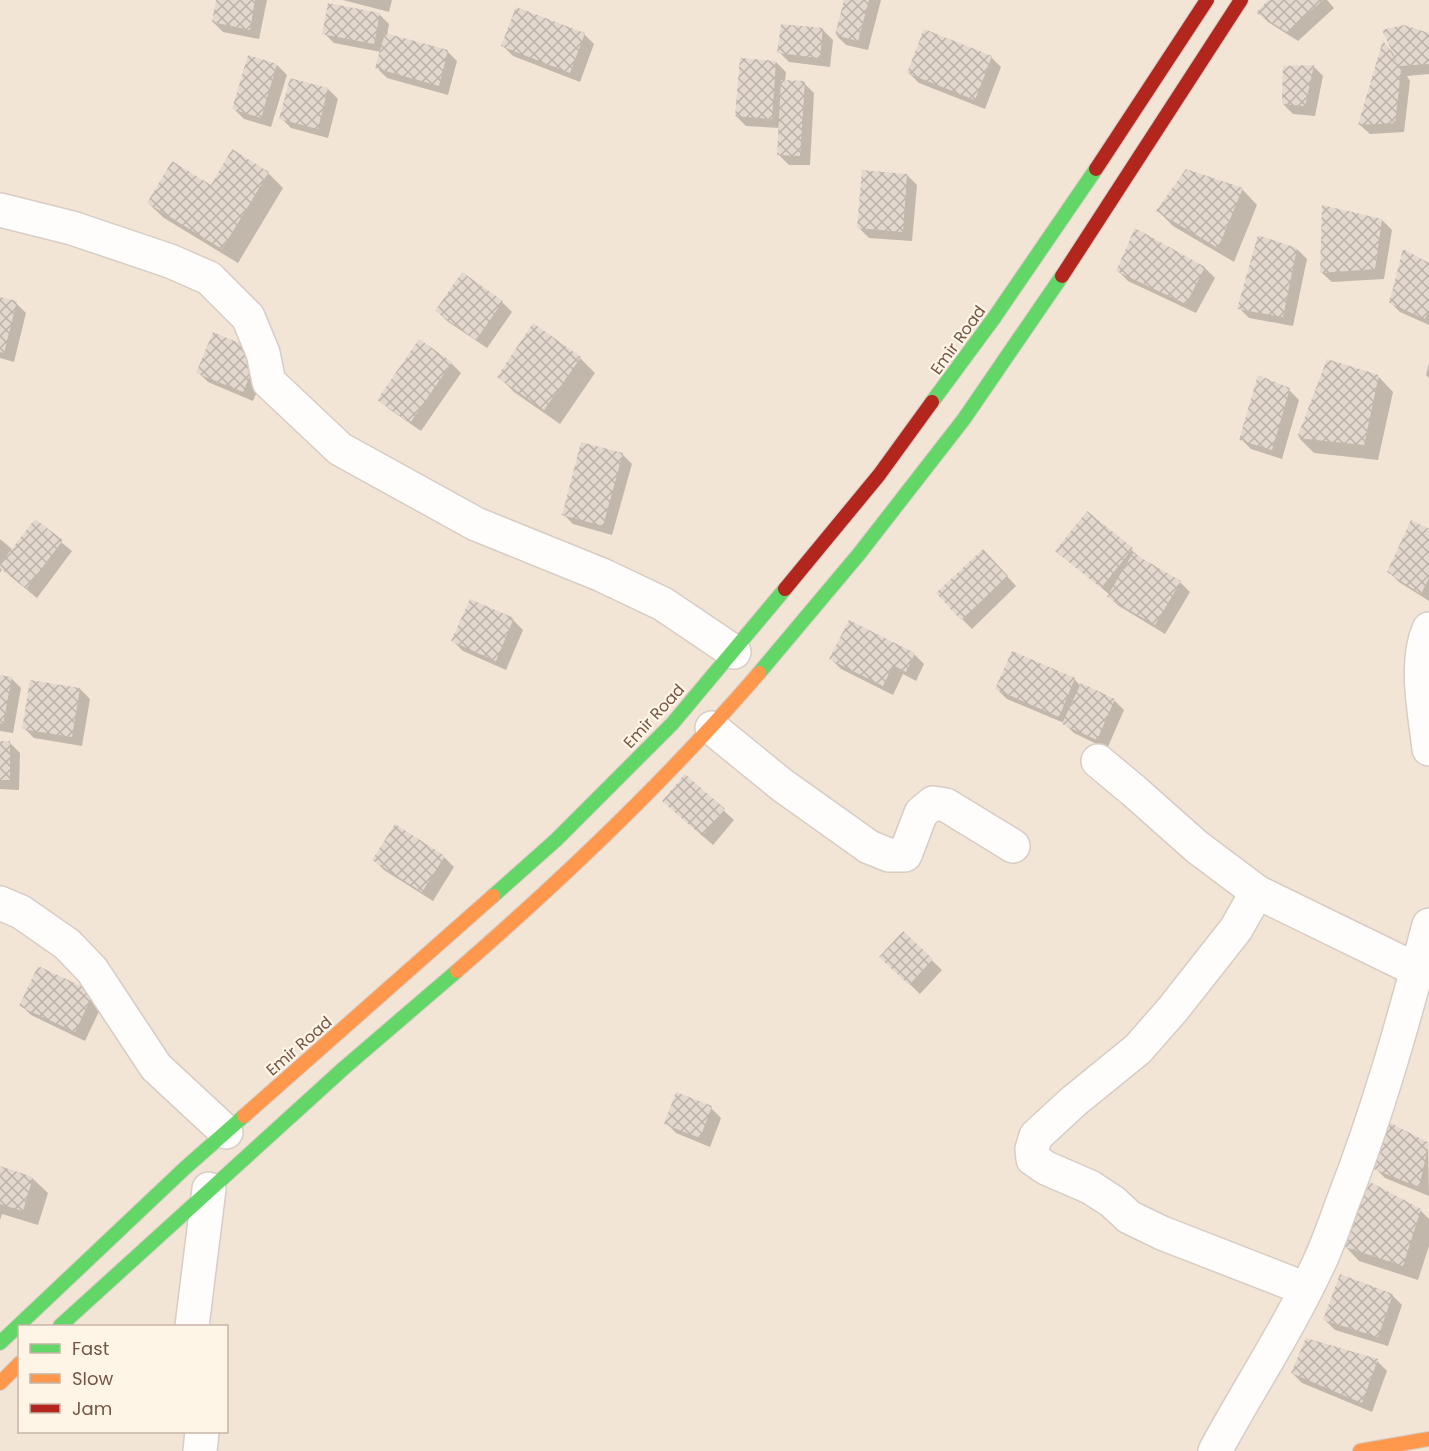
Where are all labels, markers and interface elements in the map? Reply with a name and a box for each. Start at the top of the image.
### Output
street label: Emir Road [925,301,991,379]
street label: Emir Road [618,679,690,753]
street label: Emir Road [261,1011,337,1081]
legend [18,1325,228,1433]
text: Fast [72,1336,109,1361]
text: Slow [72,1366,114,1391]
text: Jam [72,1396,112,1421]

